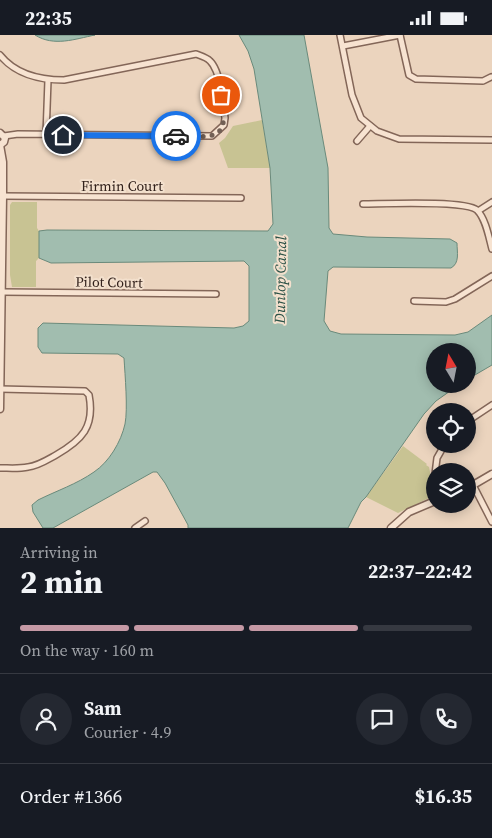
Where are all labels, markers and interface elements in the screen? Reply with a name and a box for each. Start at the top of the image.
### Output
text: 22:35 [25,5,72,31]
pin [200,74,242,116]
icon: bag [207,81,235,109]
courier [151,111,201,161]
pin [42,114,84,156]
icon: home [49,121,77,149]
icon: car [162,122,190,150]
street label: Firmin Court [81,176,163,196]
water label: Dunlop Canal [269,235,291,325]
street label: Pilot Court [75,271,143,293]
north arrow [426,343,476,393]
map controls [426,343,476,513]
button: locate [426,403,476,453]
button: layers [426,463,476,513]
text: Arriving in [20,541,98,563]
text: 22:37–22:42 [368,558,472,584]
text: 2 min [20,560,103,604]
text: On the way · 160 m [20,639,154,661]
button: person [20,693,72,745]
button: chat [356,693,408,745]
button: phone [420,693,472,745]
text: Sam [84,695,122,721]
text: Courier · 4.9 [84,721,172,743]
text: Order #1366 [20,783,122,809]
text: $16.35 [415,783,472,809]

